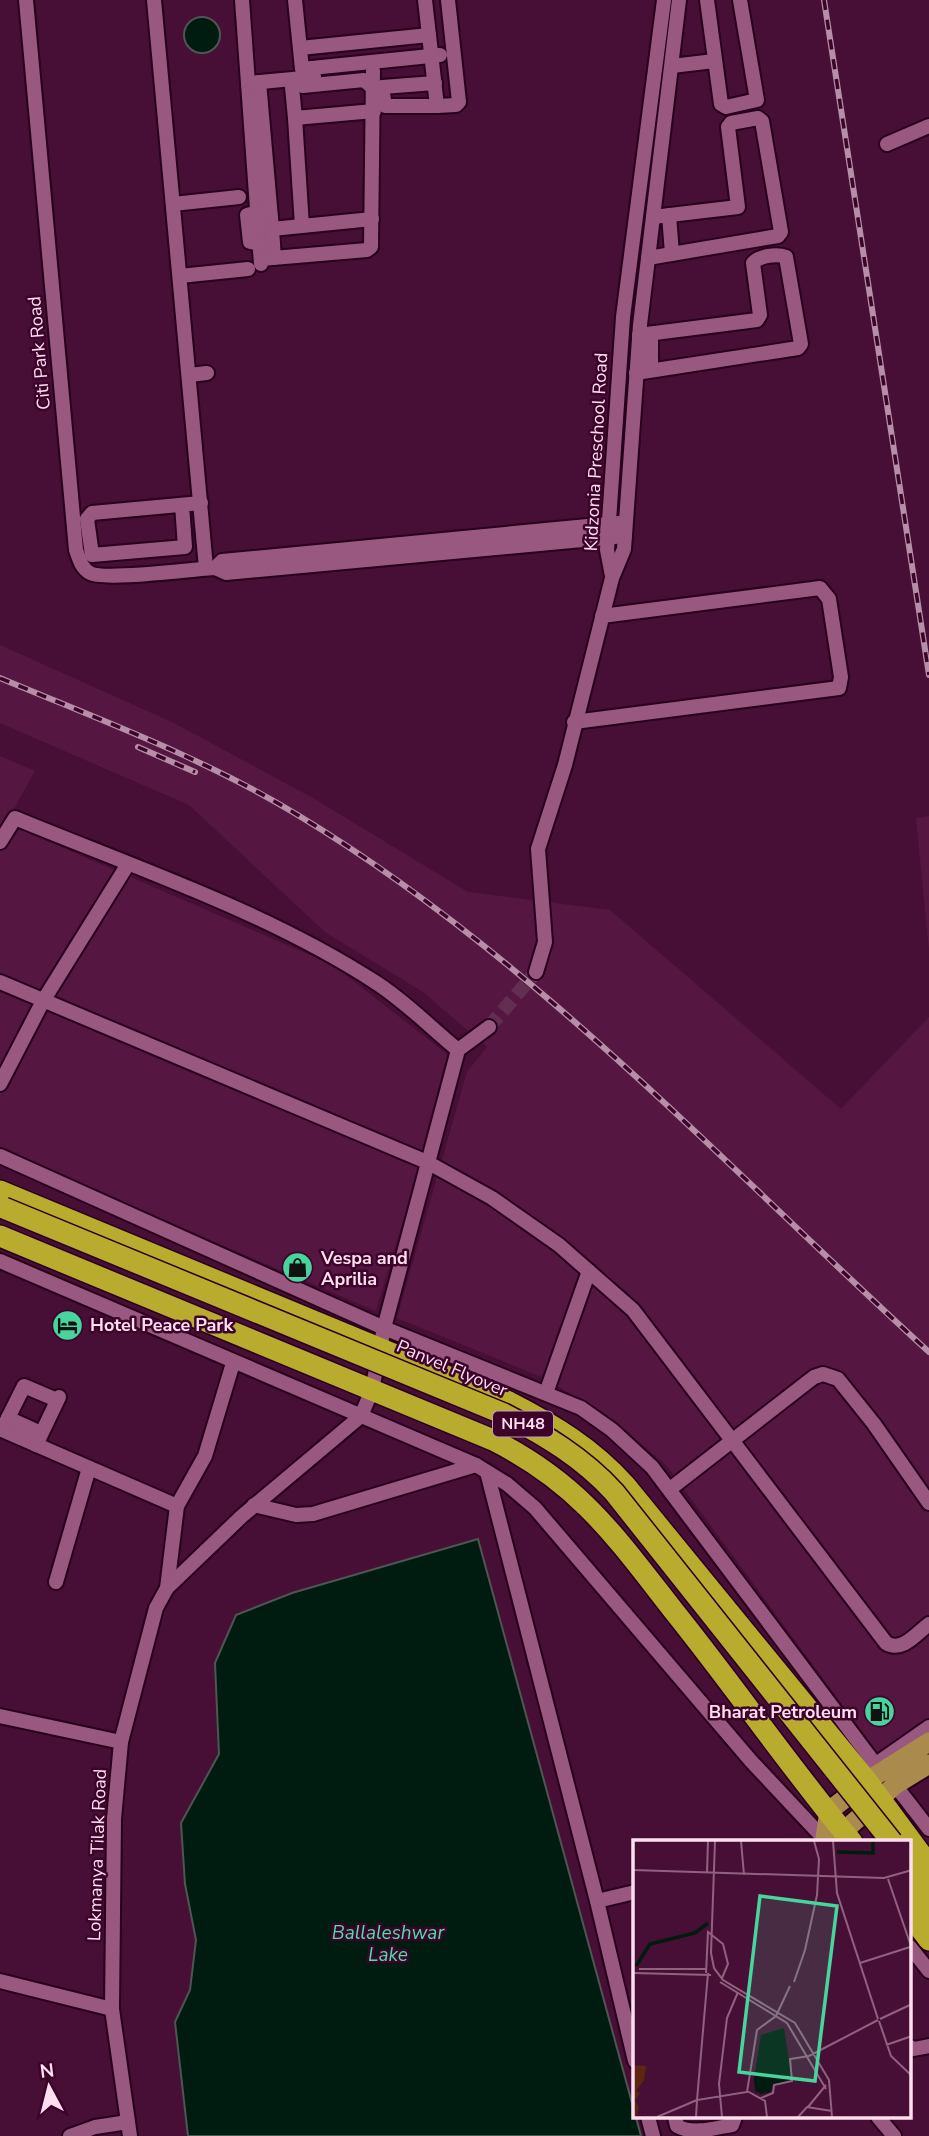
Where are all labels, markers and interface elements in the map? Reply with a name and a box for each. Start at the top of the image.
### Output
street label: Citi Park Road [22,295,56,411]
street label: Kidzonia Preschool Road [579,352,613,552]
place label: Vespa and Aprilia [320,1246,408,1291]
shop icon: Vespa and Aprilia [281,1251,315,1285]
hotel icon: Hotel Peace Park [50,1308,84,1342]
place label: Hotel Peace Park [90,1313,233,1337]
street label: Panvel Flyover [393,1334,512,1402]
road number: NH48 [493,1412,553,1436]
fuel station icon: Bharat Petroleum [863,1695,897,1729]
place label: Bharat Petroleum [709,1700,857,1724]
street label: Lokmanya Tilak Road [82,1768,112,1942]
inset map [633,1840,912,2118]
water label: Ballaleshwar Lake [332,1920,445,1968]
north arrow [14,2052,84,2122]
text: N [38,2057,56,2085]

